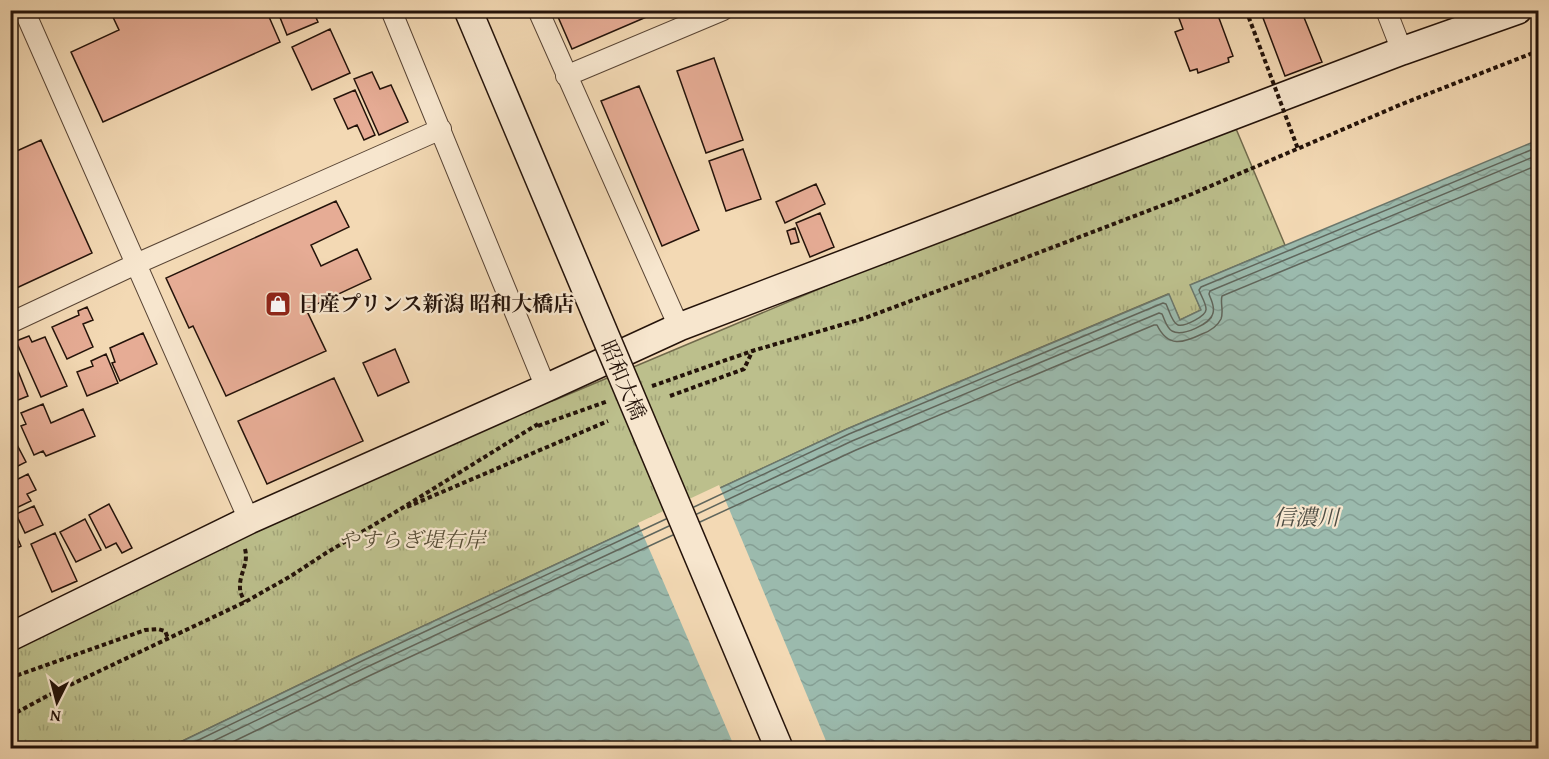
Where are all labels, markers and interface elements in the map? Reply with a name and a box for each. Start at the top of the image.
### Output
place label: 日産プリンス新潟 昭和大橋店 [298,288,574,319]
shop icon: 日産プリンス新潟 昭和大橋店 [263,289,293,319]
street label: 昭和大橋 [593,335,654,425]
water label: 信濃川 [1273,501,1341,533]
park label: やすらぎ堤右岸 [339,524,487,555]
north arrow [27,672,87,732]
text: N [49,704,62,729]

